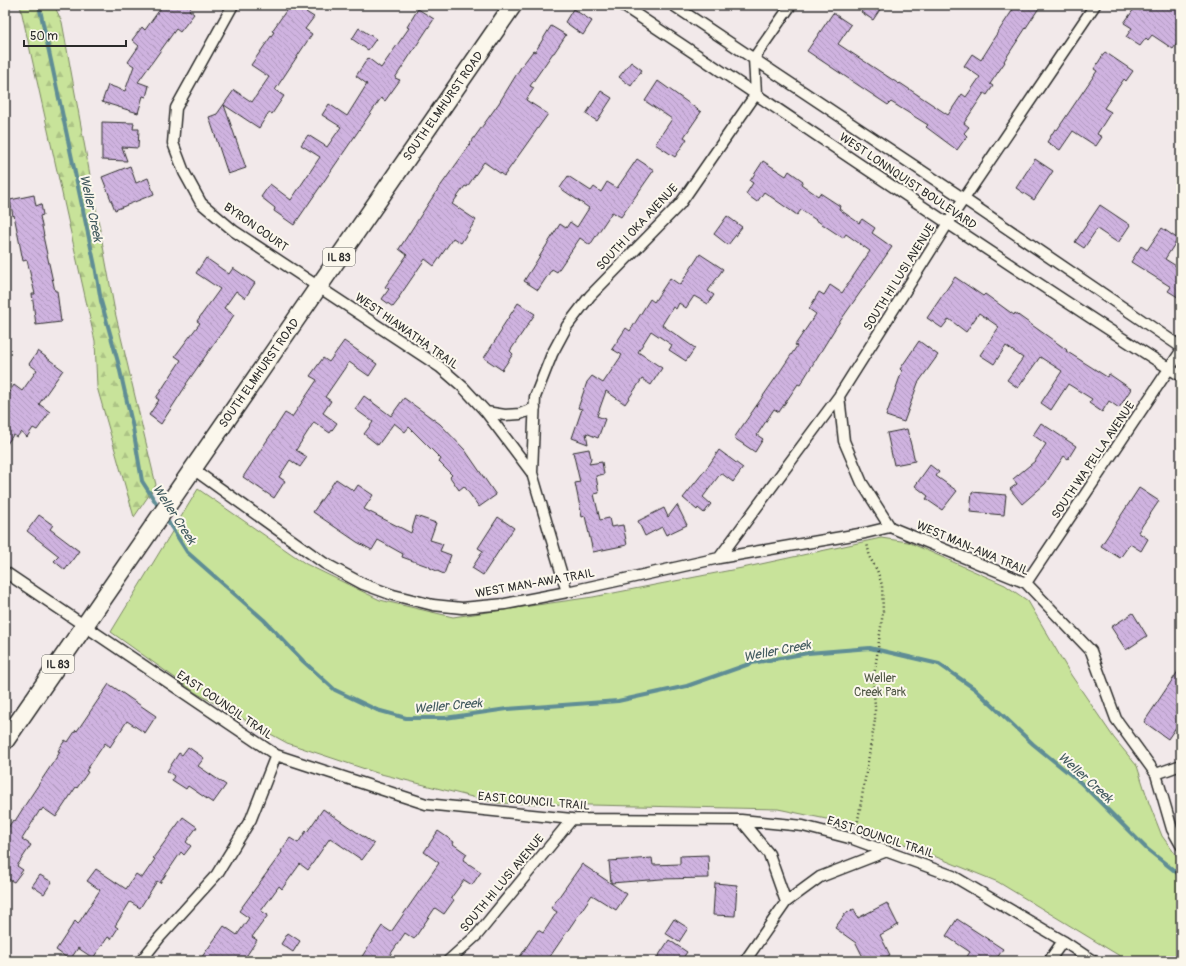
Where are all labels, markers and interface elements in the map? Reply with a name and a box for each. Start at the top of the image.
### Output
scale bar [24,22,126,48]
text: 50 m [30,29,58,44]
street label: SOUTH ELMHURST ROAD [400,48,487,164]
street label: WEST LONNQUIST BOULEVARD [836,130,980,233]
water label: Weller Creek [76,173,106,245]
street label: SOUTH I OKA AVENUE [593,181,681,274]
street label: BYRON COURT [221,200,291,255]
street label: SOUTH HI LUSI AVENUE [860,221,938,333]
road number: IL 83 [323,248,355,266]
street label: WEST HIAWATHA TRAIL [352,290,462,373]
street label: SOUTH ELMHURST ROAD [216,315,303,431]
street label: SOUTH WA PELLA AVENUE [1049,399,1138,522]
water label: Weller Creek [149,482,200,549]
street label: WEST MAN-AWA TRAIL [914,518,1032,579]
street label: WEST MAN-AWA TRAIL [474,566,596,601]
water label: Weller Creek [742,636,814,665]
road number: IL 83 [42,655,74,673]
street label: EAST COUNCIL TRAIL [174,668,276,743]
park label: Weller Creek Park [854,671,906,700]
water label: Weller Creek [413,695,484,717]
water label: Weller Creek [1055,749,1117,808]
street label: EAST COUNCIL TRAIL [477,789,591,814]
street label: EAST COUNCIL TRAIL [825,813,937,862]
street label: SOUTH HI LUSI AVENUE [457,831,548,935]

